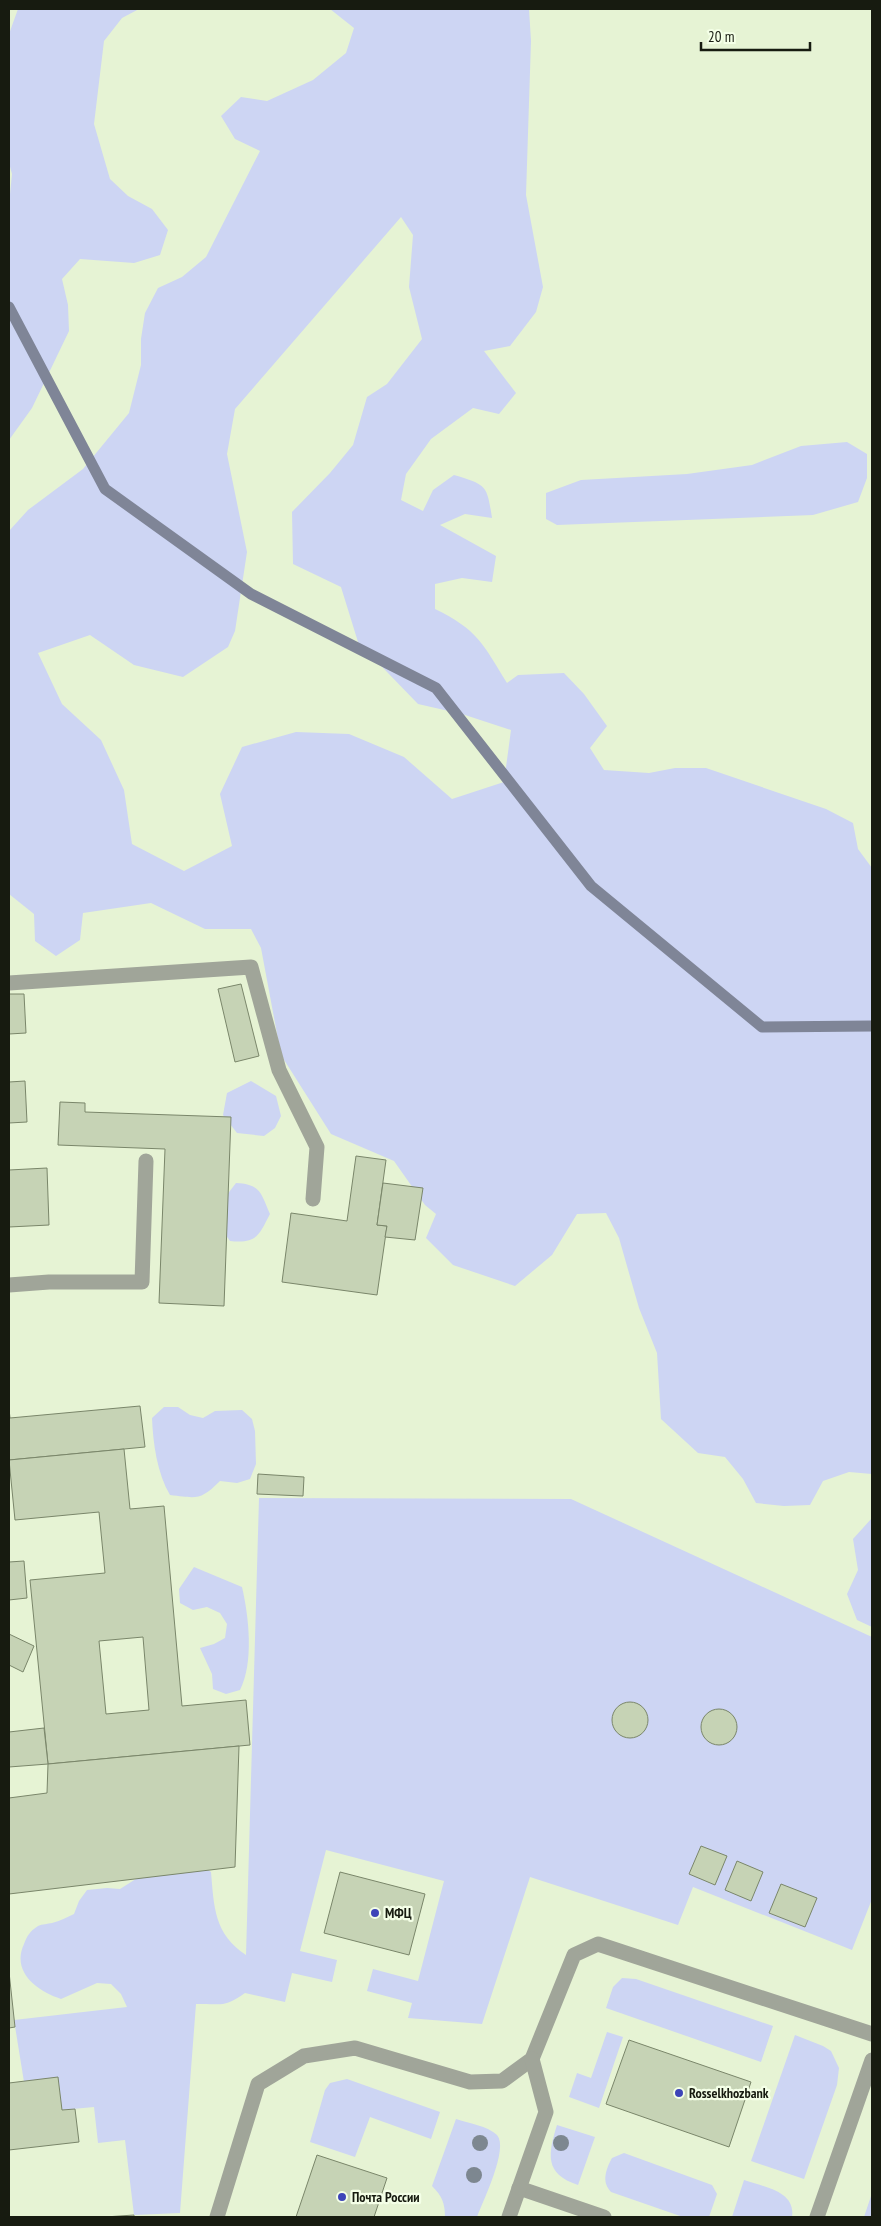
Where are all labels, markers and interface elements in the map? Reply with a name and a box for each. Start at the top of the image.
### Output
scale bar [701,20,810,52]
text: 20 m [708,27,734,46]
place label: МФЦ [385,1904,412,1922]
marker: МФЦ [369,1907,381,1919]
place label: Rosselkhozbank [689,2084,769,2102]
marker: Rosselkhozbank [673,2087,685,2099]
place label: Почта России [352,2188,420,2206]
marker: Почта России [336,2191,348,2203]

